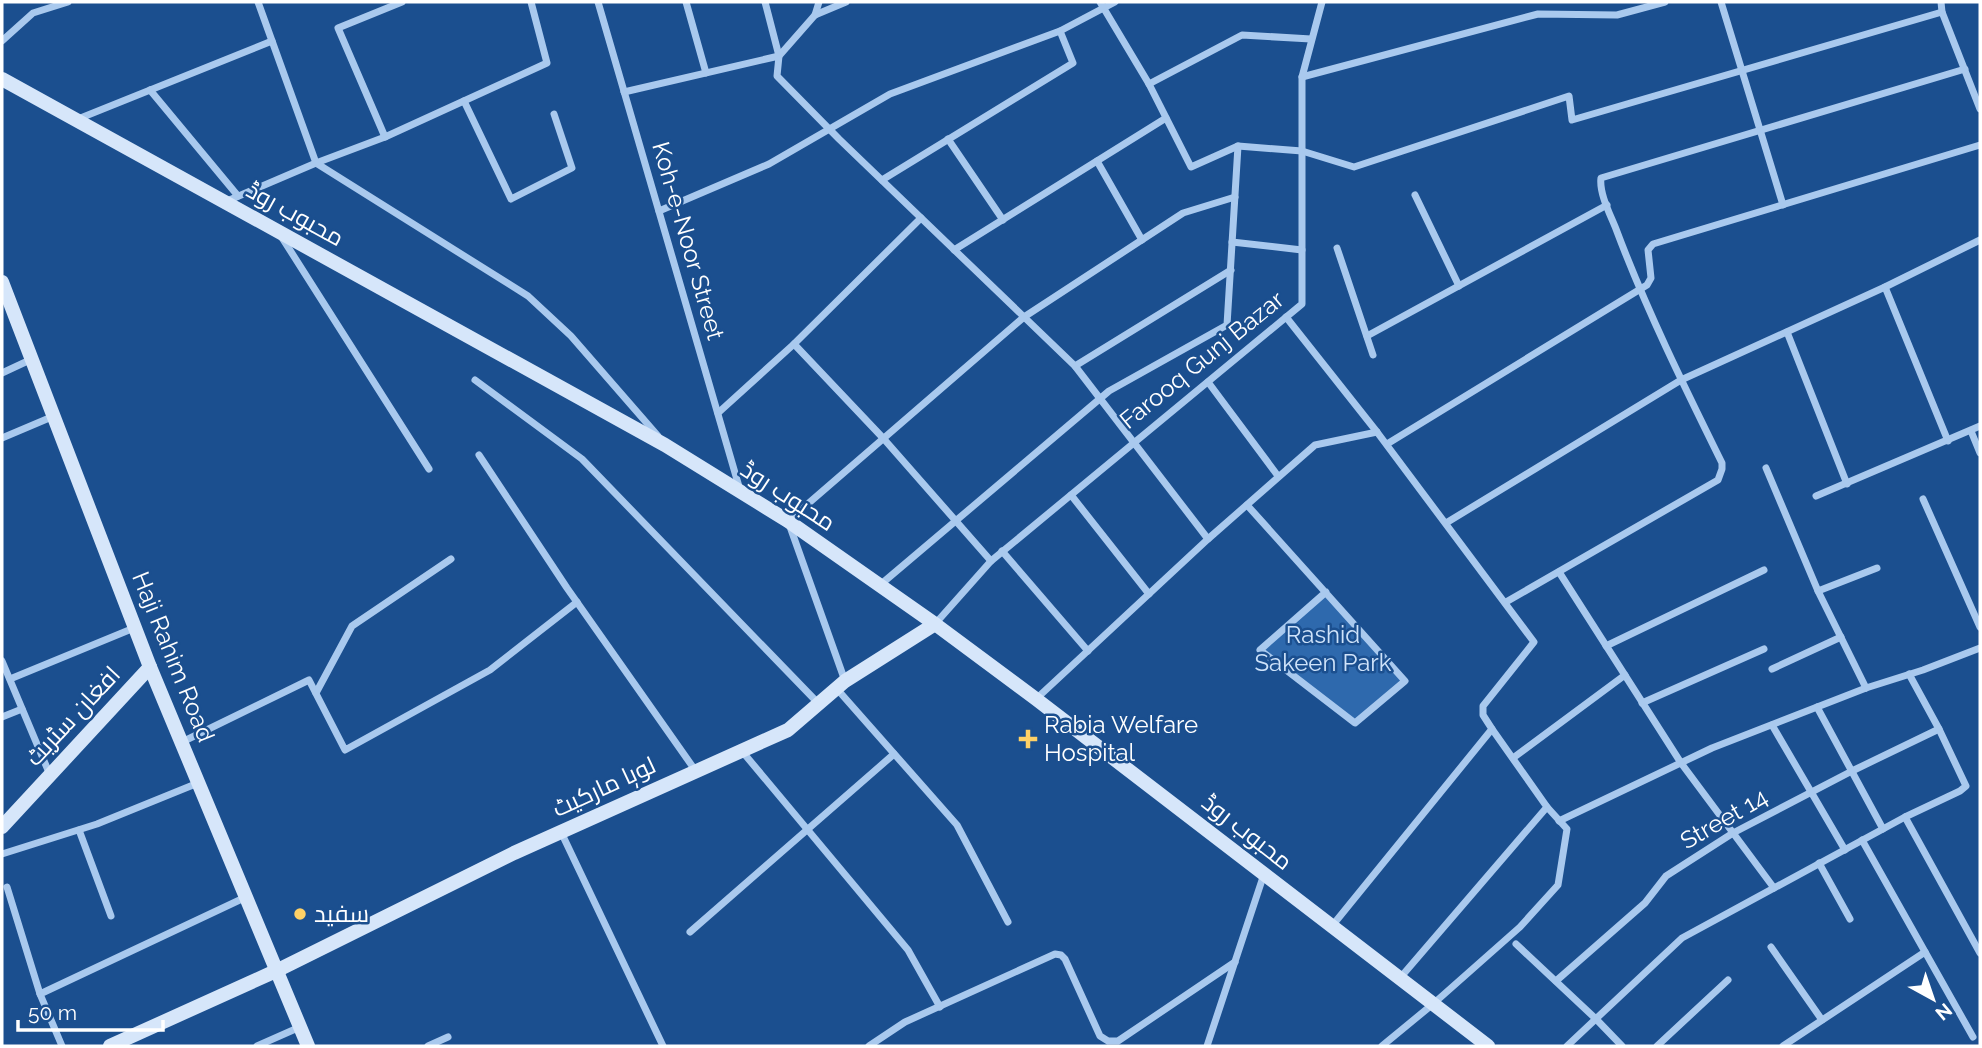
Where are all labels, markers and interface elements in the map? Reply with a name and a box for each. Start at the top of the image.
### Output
street label: Koh-e-Noor Street [646,138,731,343]
street label: محبوب روڈ [241,175,349,252]
street label: Farooq Gunj Bazar [1114,284,1290,435]
street label: محبوب روڈ [736,454,841,537]
street label: Haji Rahim Road [126,567,221,746]
park label: Rashid Sakeen Park [1254,620,1392,677]
street label: افغان سٹریٹ [19,660,126,771]
place label: Rabia Welfare Hospital [1044,710,1198,767]
marker: Rabia Welfare Hospital [1018,729,1038,749]
street label: لوہا مارکیٹ [548,750,660,824]
street label: Street 14 [1675,782,1773,855]
street label: محبوب روڈ [1196,787,1298,876]
place label: سفید [314,899,369,928]
marker: سفید [292,906,308,922]
north arrow [1898,964,1968,1034]
scale bar [18,988,163,1032]
text: N [1931,999,1957,1025]
text: 50 m [28,1000,77,1025]

